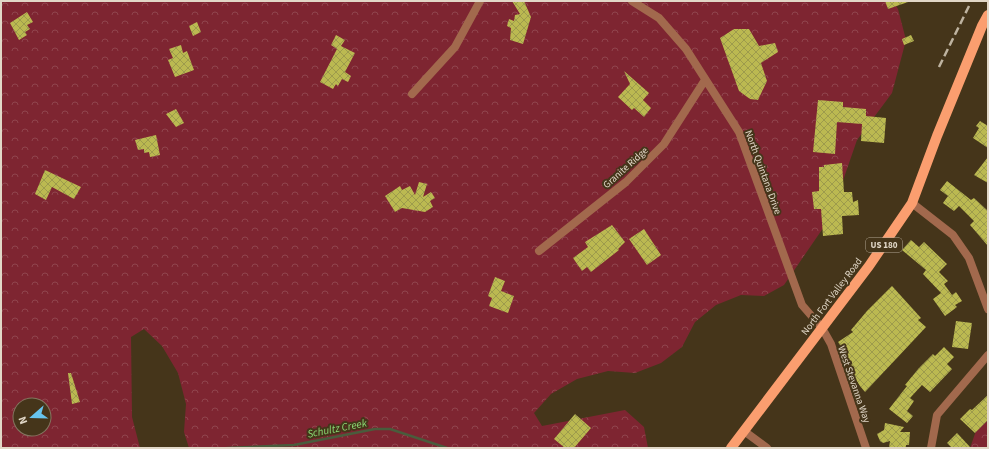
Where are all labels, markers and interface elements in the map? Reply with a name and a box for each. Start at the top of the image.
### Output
street label: North Quintana Drive [741,128,785,216]
street label: Granite Ridge [600,144,651,192]
road number: US 180 [866,238,902,252]
street label: North Fort Valley Road [798,255,866,338]
street label: West Stevanna Way [834,344,874,425]
north arrow [12,397,52,437]
text: N [15,414,31,426]
water label: Schultz Creek [306,415,369,442]

